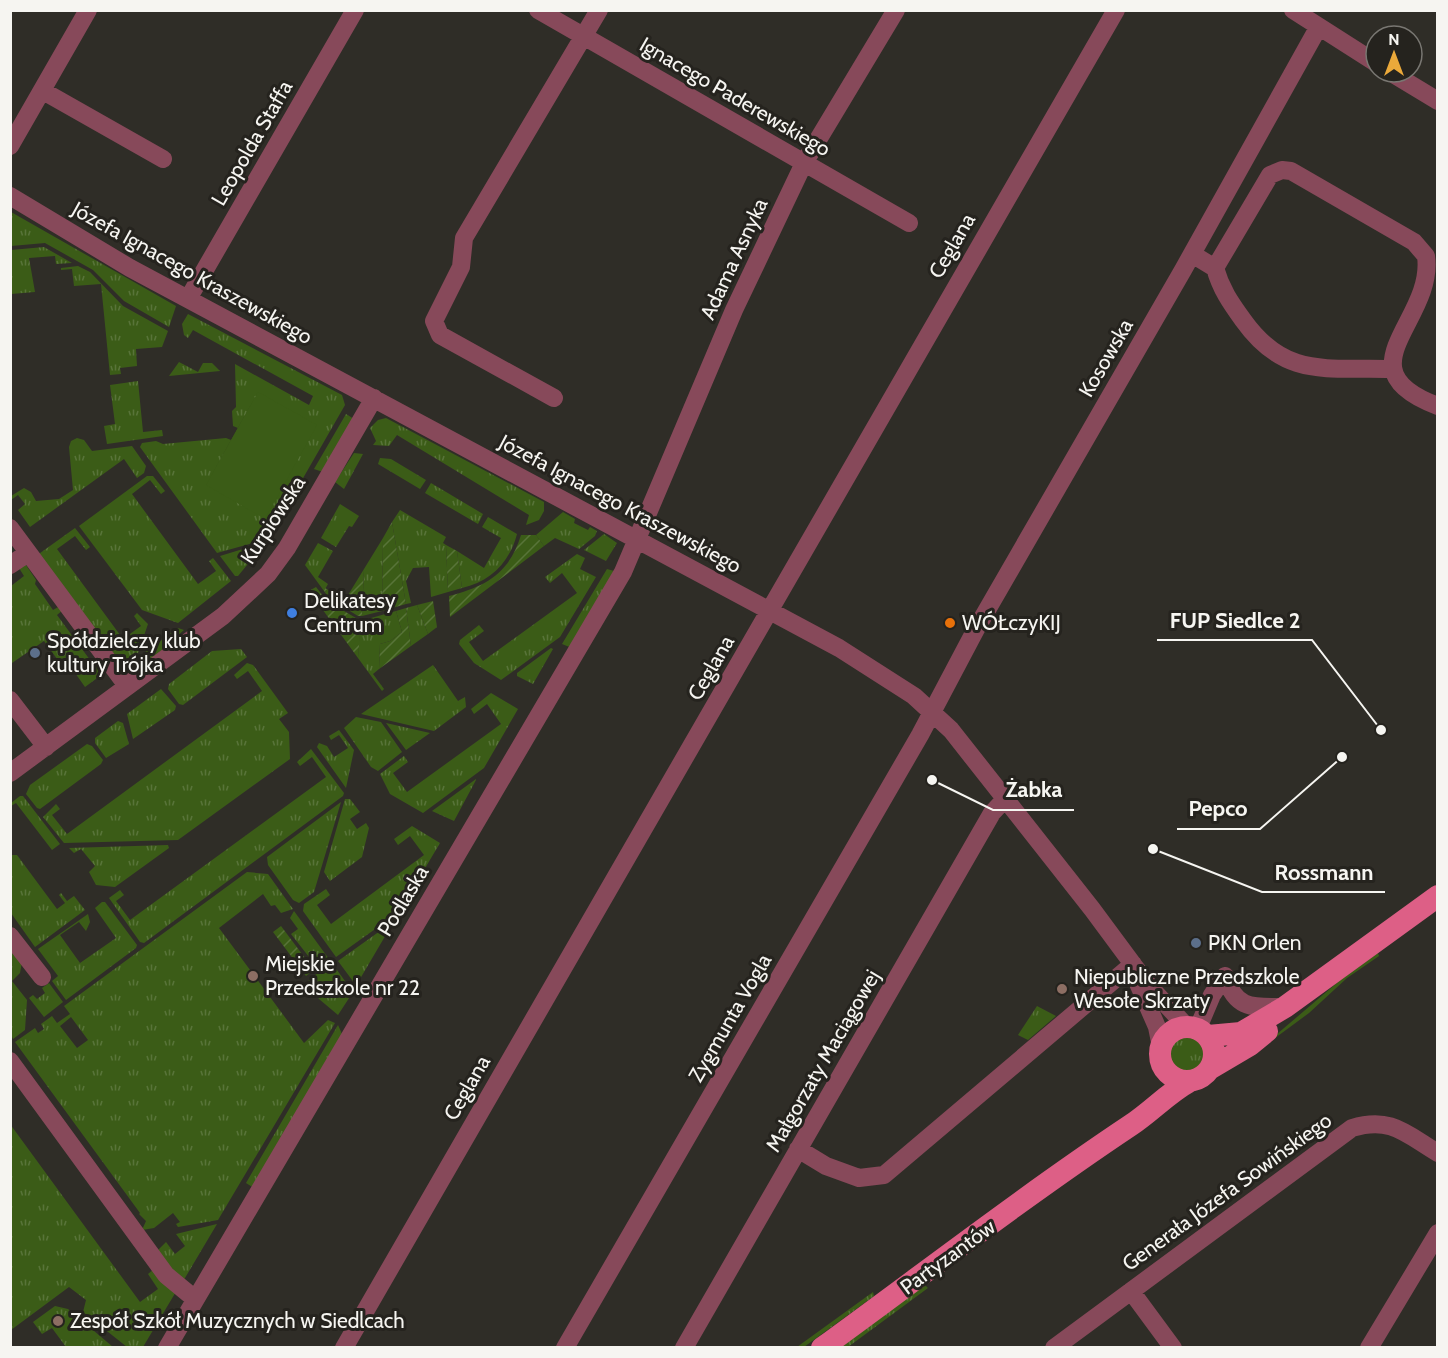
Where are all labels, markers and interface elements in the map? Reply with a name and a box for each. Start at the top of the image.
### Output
north arrow [1364,24,1424,84]
text: N [1388,30,1400,49]
street label: Ignacego Paderewskiego [635,32,835,161]
street label: Leopolda Staffa [206,76,297,210]
street label: Adama Asnyka [695,194,773,323]
street label: Józefa Ignacego Kraszewskiego [67,196,317,349]
street label: Ceglana [923,209,980,283]
street label: Kosowska [1073,314,1138,401]
street label: Józefa Ignacego Kraszewskiego [494,428,746,578]
street label: Kurpiowska [235,471,310,568]
place label: Delikatesy Centrum [304,588,396,637]
callout: FUP Siedlce 2 [1157,600,1312,640]
marker: Delikatesy Centrum [285,606,299,620]
text: FUP Siedlce 2 [1170,607,1300,634]
place label: WÓŁczyKIJ [962,610,1061,635]
marker: WÓŁczyKIJ [943,616,957,630]
place label: Spółdzielczy klub kultury Trójka [47,628,201,678]
street label: Ceglana [682,631,739,705]
marker: Spółdzielczy klub kultury Trójka [28,646,42,660]
callout: Żabka [993,770,1074,810]
text: Żabka [1005,776,1063,803]
callout: Pepco [1177,789,1260,829]
text: Pepco [1188,795,1248,822]
callout: Rossmann [1262,852,1385,892]
text: Rossmann [1275,859,1373,886]
street label: Podlaska [372,861,433,941]
place label: PKN Orlen [1208,930,1301,955]
marker: PKN Orlen [1189,936,1203,950]
street label: Zygmunta Vogla [683,949,776,1086]
place label: Miejskie Przedszkole nr 22 [265,951,420,1000]
place label: Niepubliczne Przedszkole Wesołe Skrzaty [1074,964,1300,1013]
street label: Małgorzaty Maciągowej [760,965,886,1157]
marker: Miejskie Przedszkole nr 22 [246,969,260,983]
marker: Niepubliczne Przedszkole Wesołe Skrzaty [1055,982,1069,996]
street label: Ceglana [438,1051,495,1125]
street label: Generała Józefa Sowińskiego [1117,1107,1336,1276]
street label: Partyzantów [895,1214,1000,1299]
place label: Zespół Szkół Muzycznych w Siedlcach [70,1308,405,1333]
marker: Zespół Szkół Muzycznych w Siedlcach [51,1314,65,1328]

